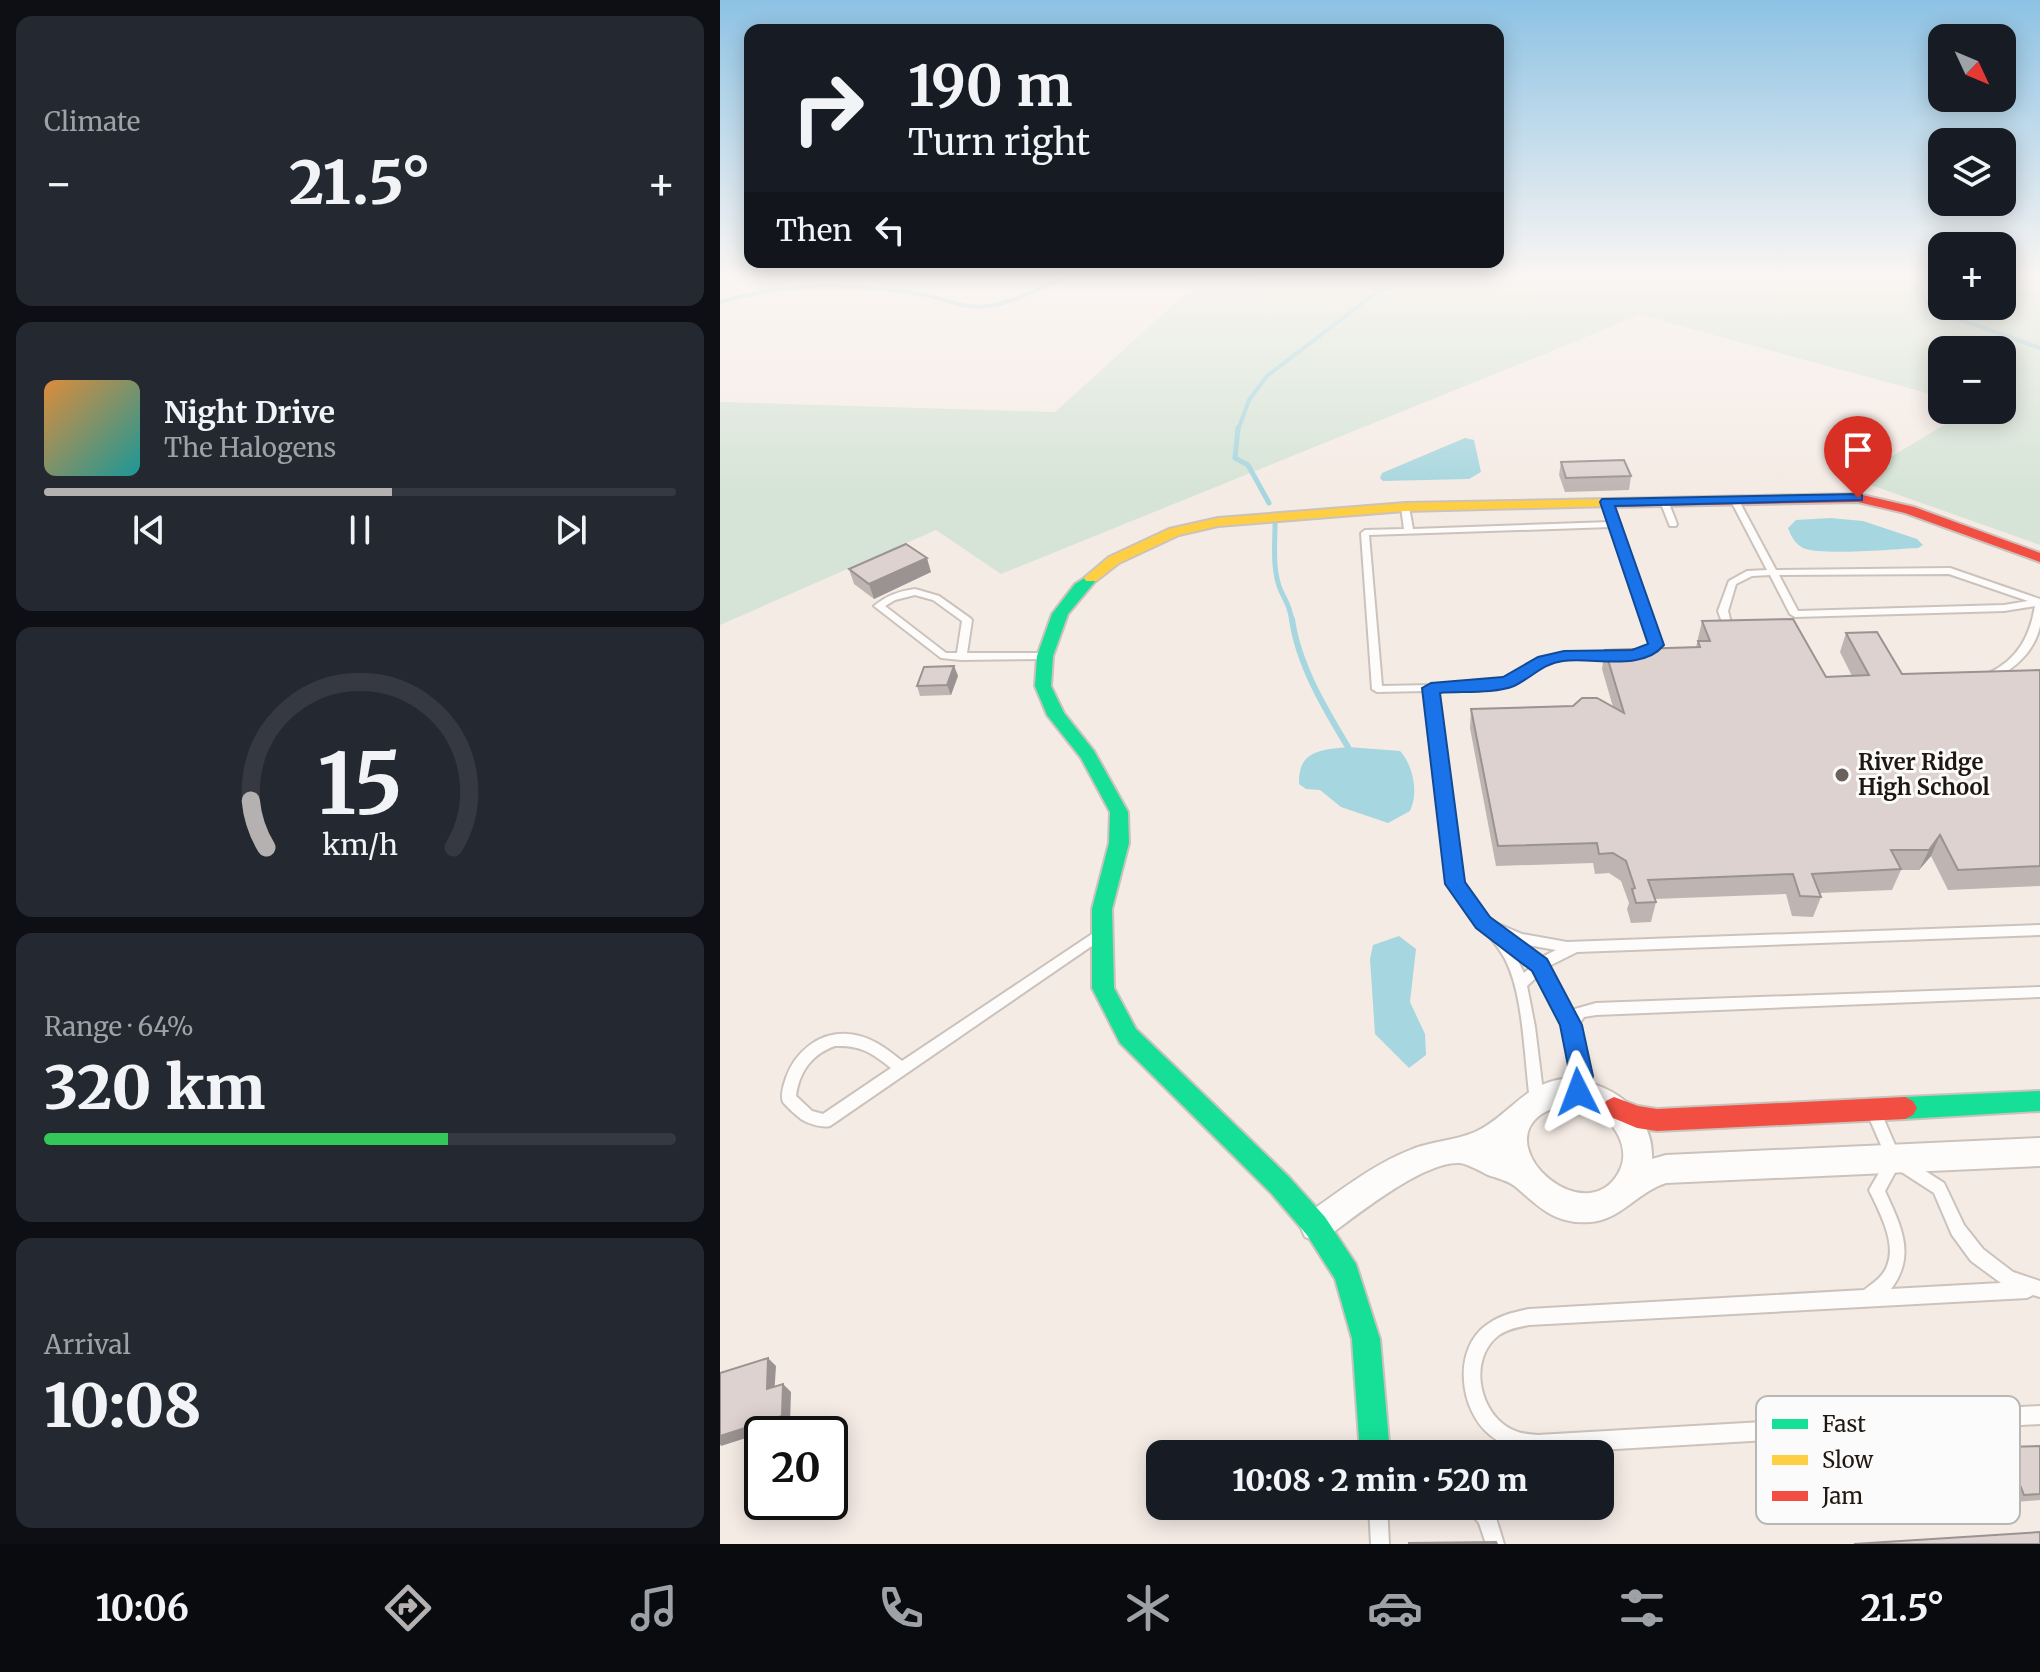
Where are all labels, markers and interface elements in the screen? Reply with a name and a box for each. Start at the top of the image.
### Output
north arrow [1928,24,2016,112]
map controls [1928,24,2016,424]
text: 190 m [908,51,1073,121]
icon: right [776,56,880,160]
text: Climate [44,105,140,138]
text: Turn right [908,120,1090,165]
button: layers [1928,128,2016,216]
text: 21.5° [289,145,431,220]
text: − [44,156,73,211]
text: + [647,156,676,211]
icon: left [868,208,912,252]
text: Then [776,211,852,249]
button: + [1928,232,2016,320]
button: − [1928,336,2016,424]
text: Night Drive [164,393,335,431]
pin [1824,416,1892,498]
icon: arrive [1836,428,1880,472]
text: The Halogens [164,431,336,464]
icon: previous [127,508,171,552]
icon: pause [338,508,382,552]
icon: next [549,508,593,552]
text: 15 [317,732,403,837]
place label: River Ridge High School [1858,748,1990,801]
marker: River Ridge High School [1833,766,1851,784]
text: km/h [322,827,398,863]
text: Range · 64% [44,1010,194,1043]
text: 320 km [44,1050,265,1125]
position arrow [1536,1050,1620,1134]
text: Arrival [44,1328,131,1361]
text: 10:08 [44,1368,202,1443]
legend [1756,1396,2020,1524]
text: Fast [1822,1410,1866,1438]
speed limit sign: 20 [744,1416,848,1520]
text: Slow [1822,1446,1873,1474]
text: 10:08 · 2 min · 520 m [1232,1461,1528,1499]
text: Jam [1821,1482,1863,1510]
icon: directions [380,1580,436,1636]
icon: music [626,1580,682,1636]
icon: phone [873,1580,929,1636]
icon: climate [1120,1580,1176,1636]
icon: car [1367,1580,1423,1636]
icon: filters [1614,1580,1670,1636]
text: 10:06 [95,1586,189,1631]
text: 21.5° [1861,1586,1945,1631]

